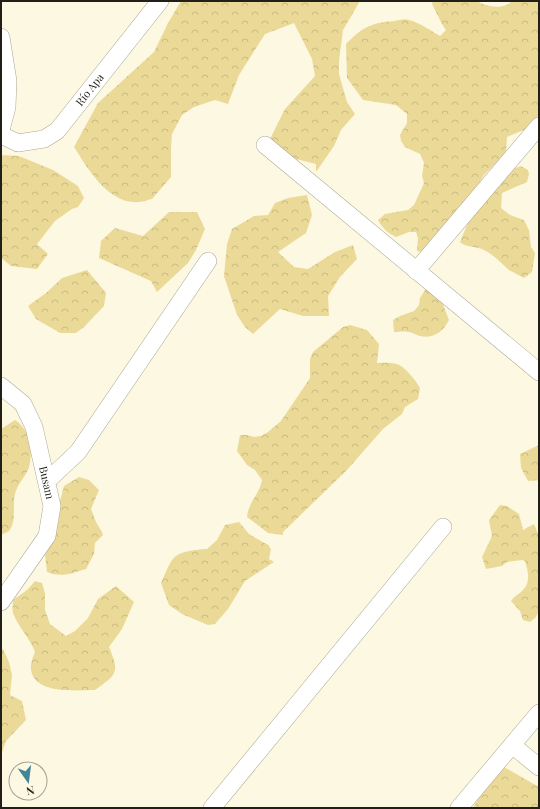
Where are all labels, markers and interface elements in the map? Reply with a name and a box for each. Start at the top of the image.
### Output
street label: Río Apa [72,70,107,109]
street label: Busam [36,465,58,501]
north arrow [8,761,48,801]
text: N [25,783,36,799]

